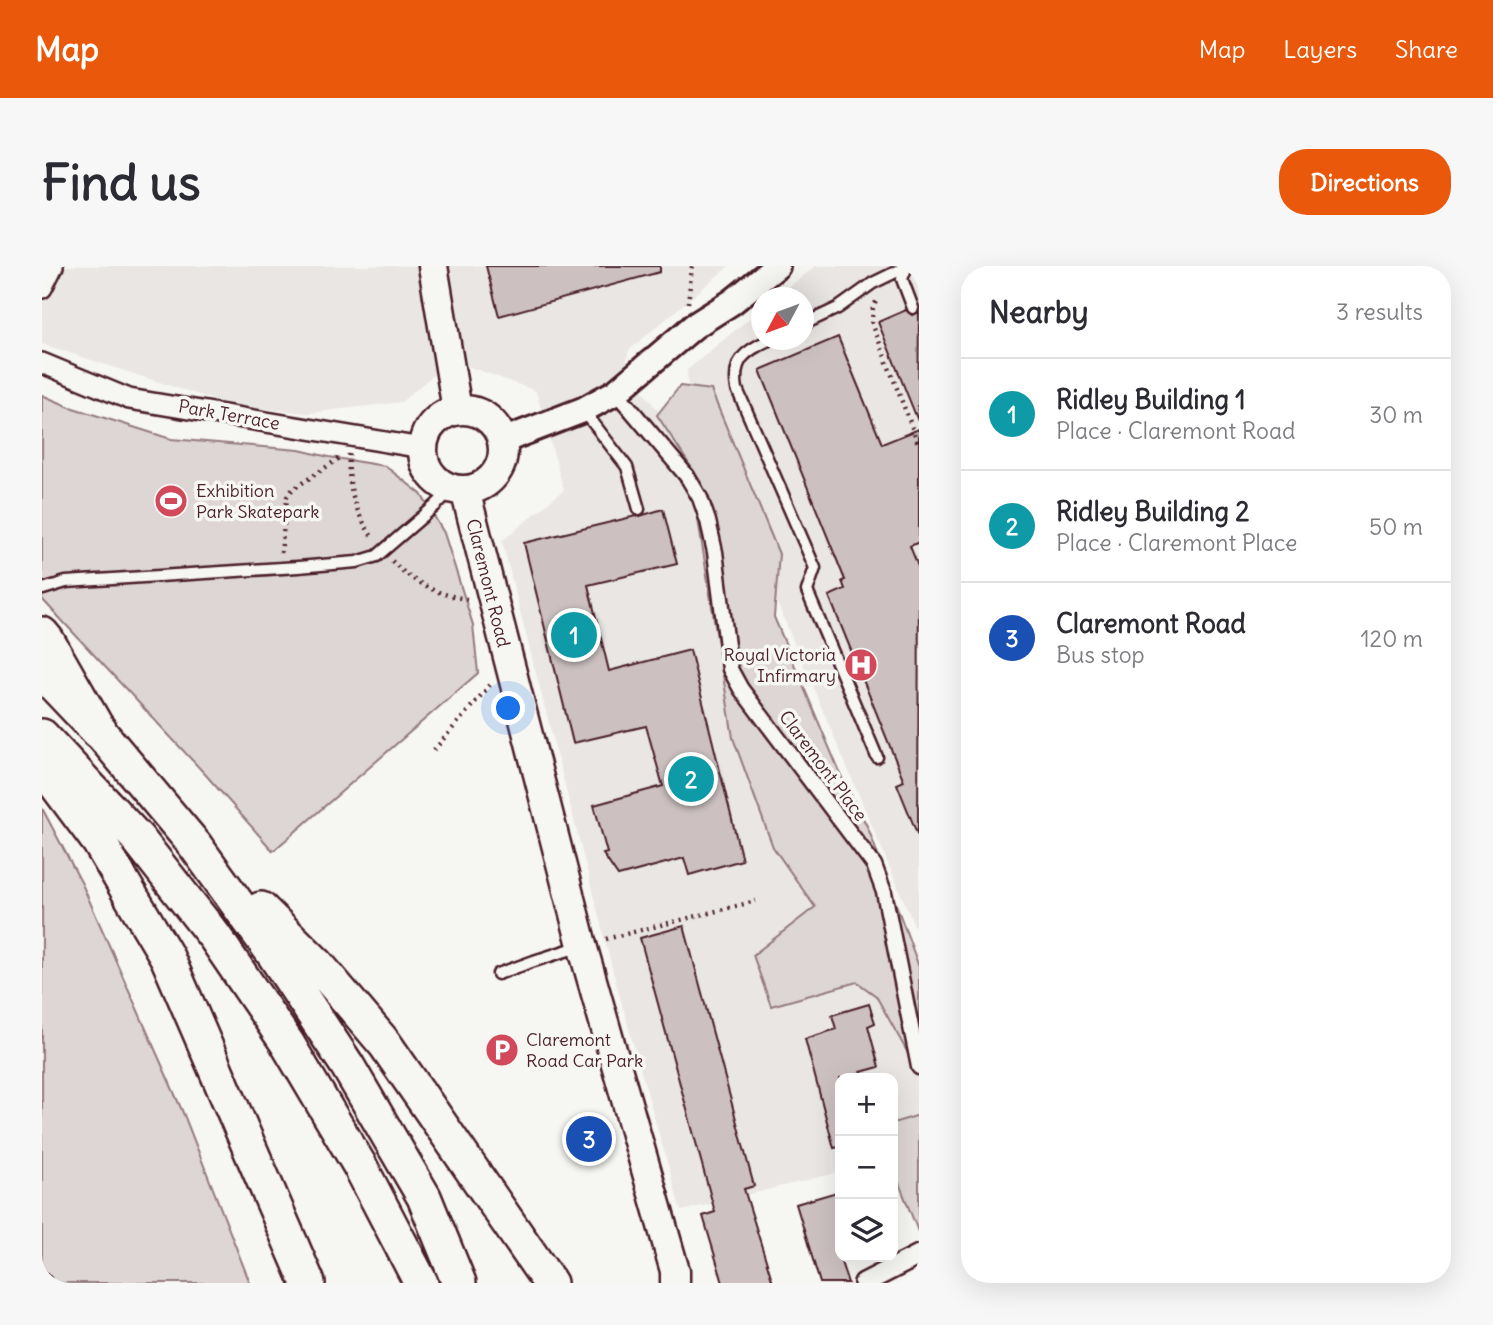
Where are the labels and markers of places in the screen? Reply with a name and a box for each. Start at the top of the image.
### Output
place label: Exhibition Park Skatepark [196,479,319,523]
sports icon: Exhibition Park Skatepark [152,482,190,520]
pin: 1 [551,609,597,661]
place label: Royal Victoria Infirmary [723,643,836,687]
hospital icon: Royal Victoria Infirmary [842,646,880,684]
pin: 2 [668,753,714,805]
place label: Claremont Road Car Park [526,1028,643,1072]
parking icon: Claremont Road Car Park [483,1031,521,1069]
pin: 3 [566,1113,612,1165]

